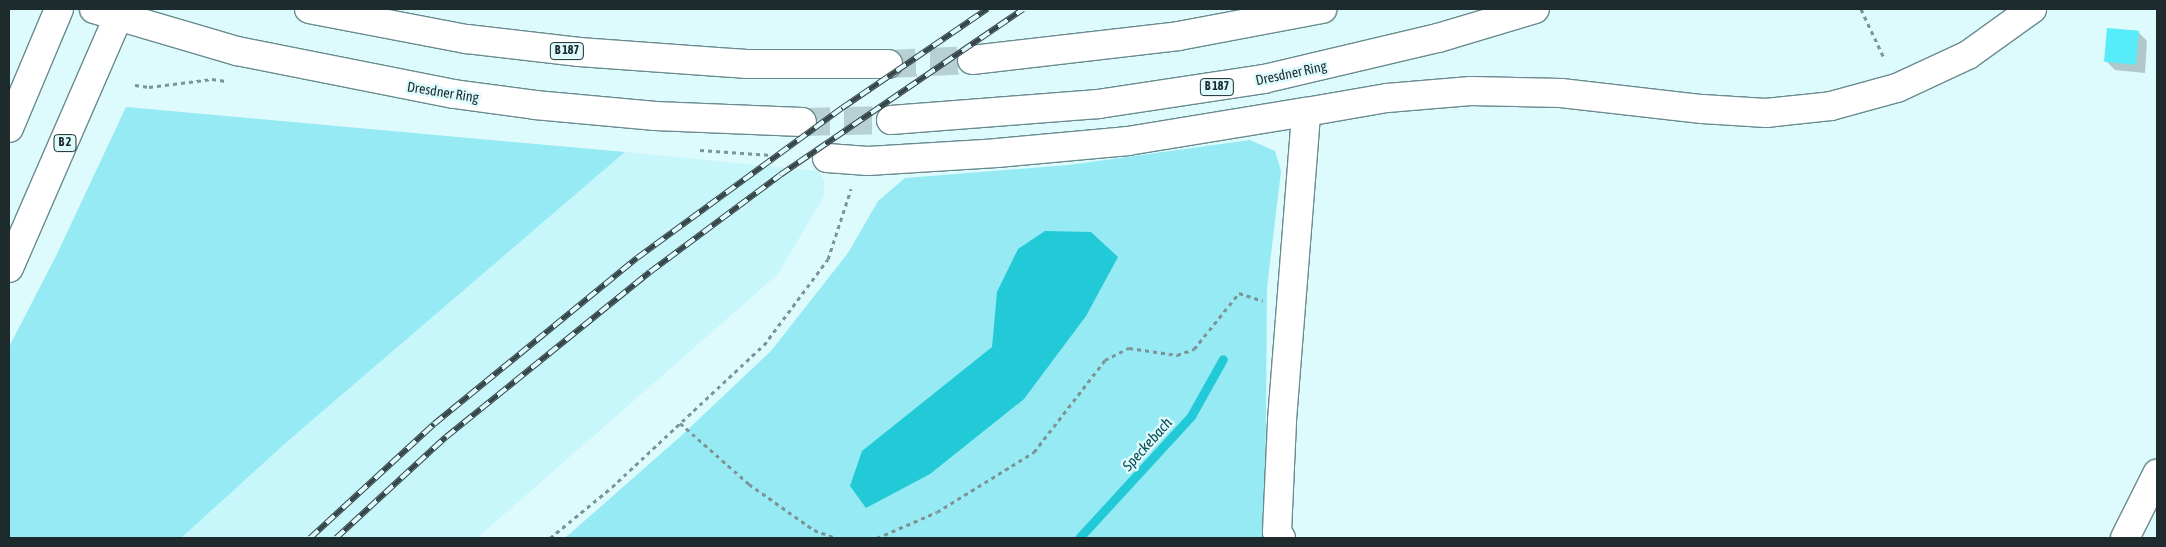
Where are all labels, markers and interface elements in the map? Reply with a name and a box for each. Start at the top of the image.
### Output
road number: B 187 [550,41,584,60]
street label: Dresdner Ring [1254,57,1328,89]
road number: B 187 [1200,77,1234,96]
street label: Dresdner Ring [406,78,480,106]
road number: B 2 [52,134,78,152]
water label: Speckebach [1118,414,1176,474]

